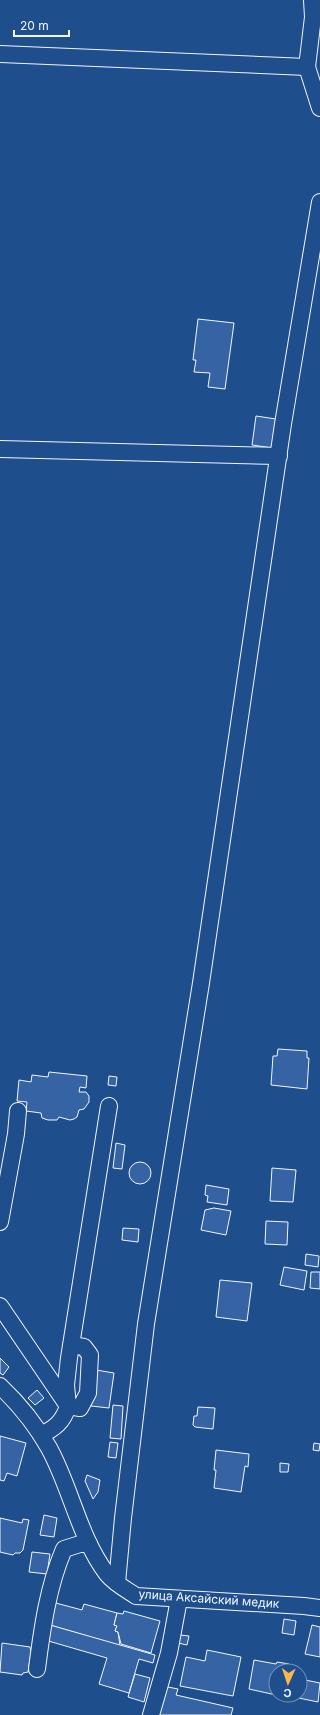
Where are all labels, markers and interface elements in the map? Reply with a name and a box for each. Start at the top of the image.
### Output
scale bar [14,12,69,38]
text: 20 m [20,18,49,33]
street label: улица Аксайский медик [138,1586,280,1611]
north arrow [268,1663,308,1703]
text: С [283,1686,292,1700]

